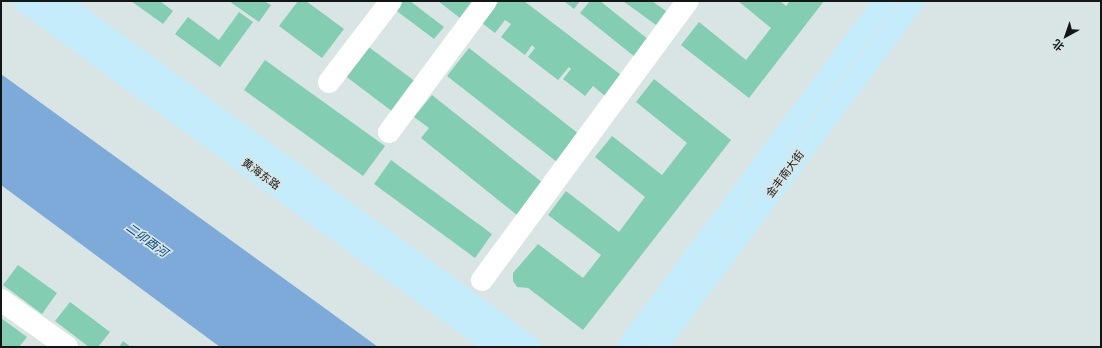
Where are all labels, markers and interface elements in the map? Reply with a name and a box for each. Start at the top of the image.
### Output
north arrow [1046,16,1086,56]
text: 北 [1049,36,1068,55]
street label: 金丰南大街 [763,148,807,200]
street label: 黄海东路 [239,156,283,192]
water label: 二卯酉河 [123,220,171,260]

